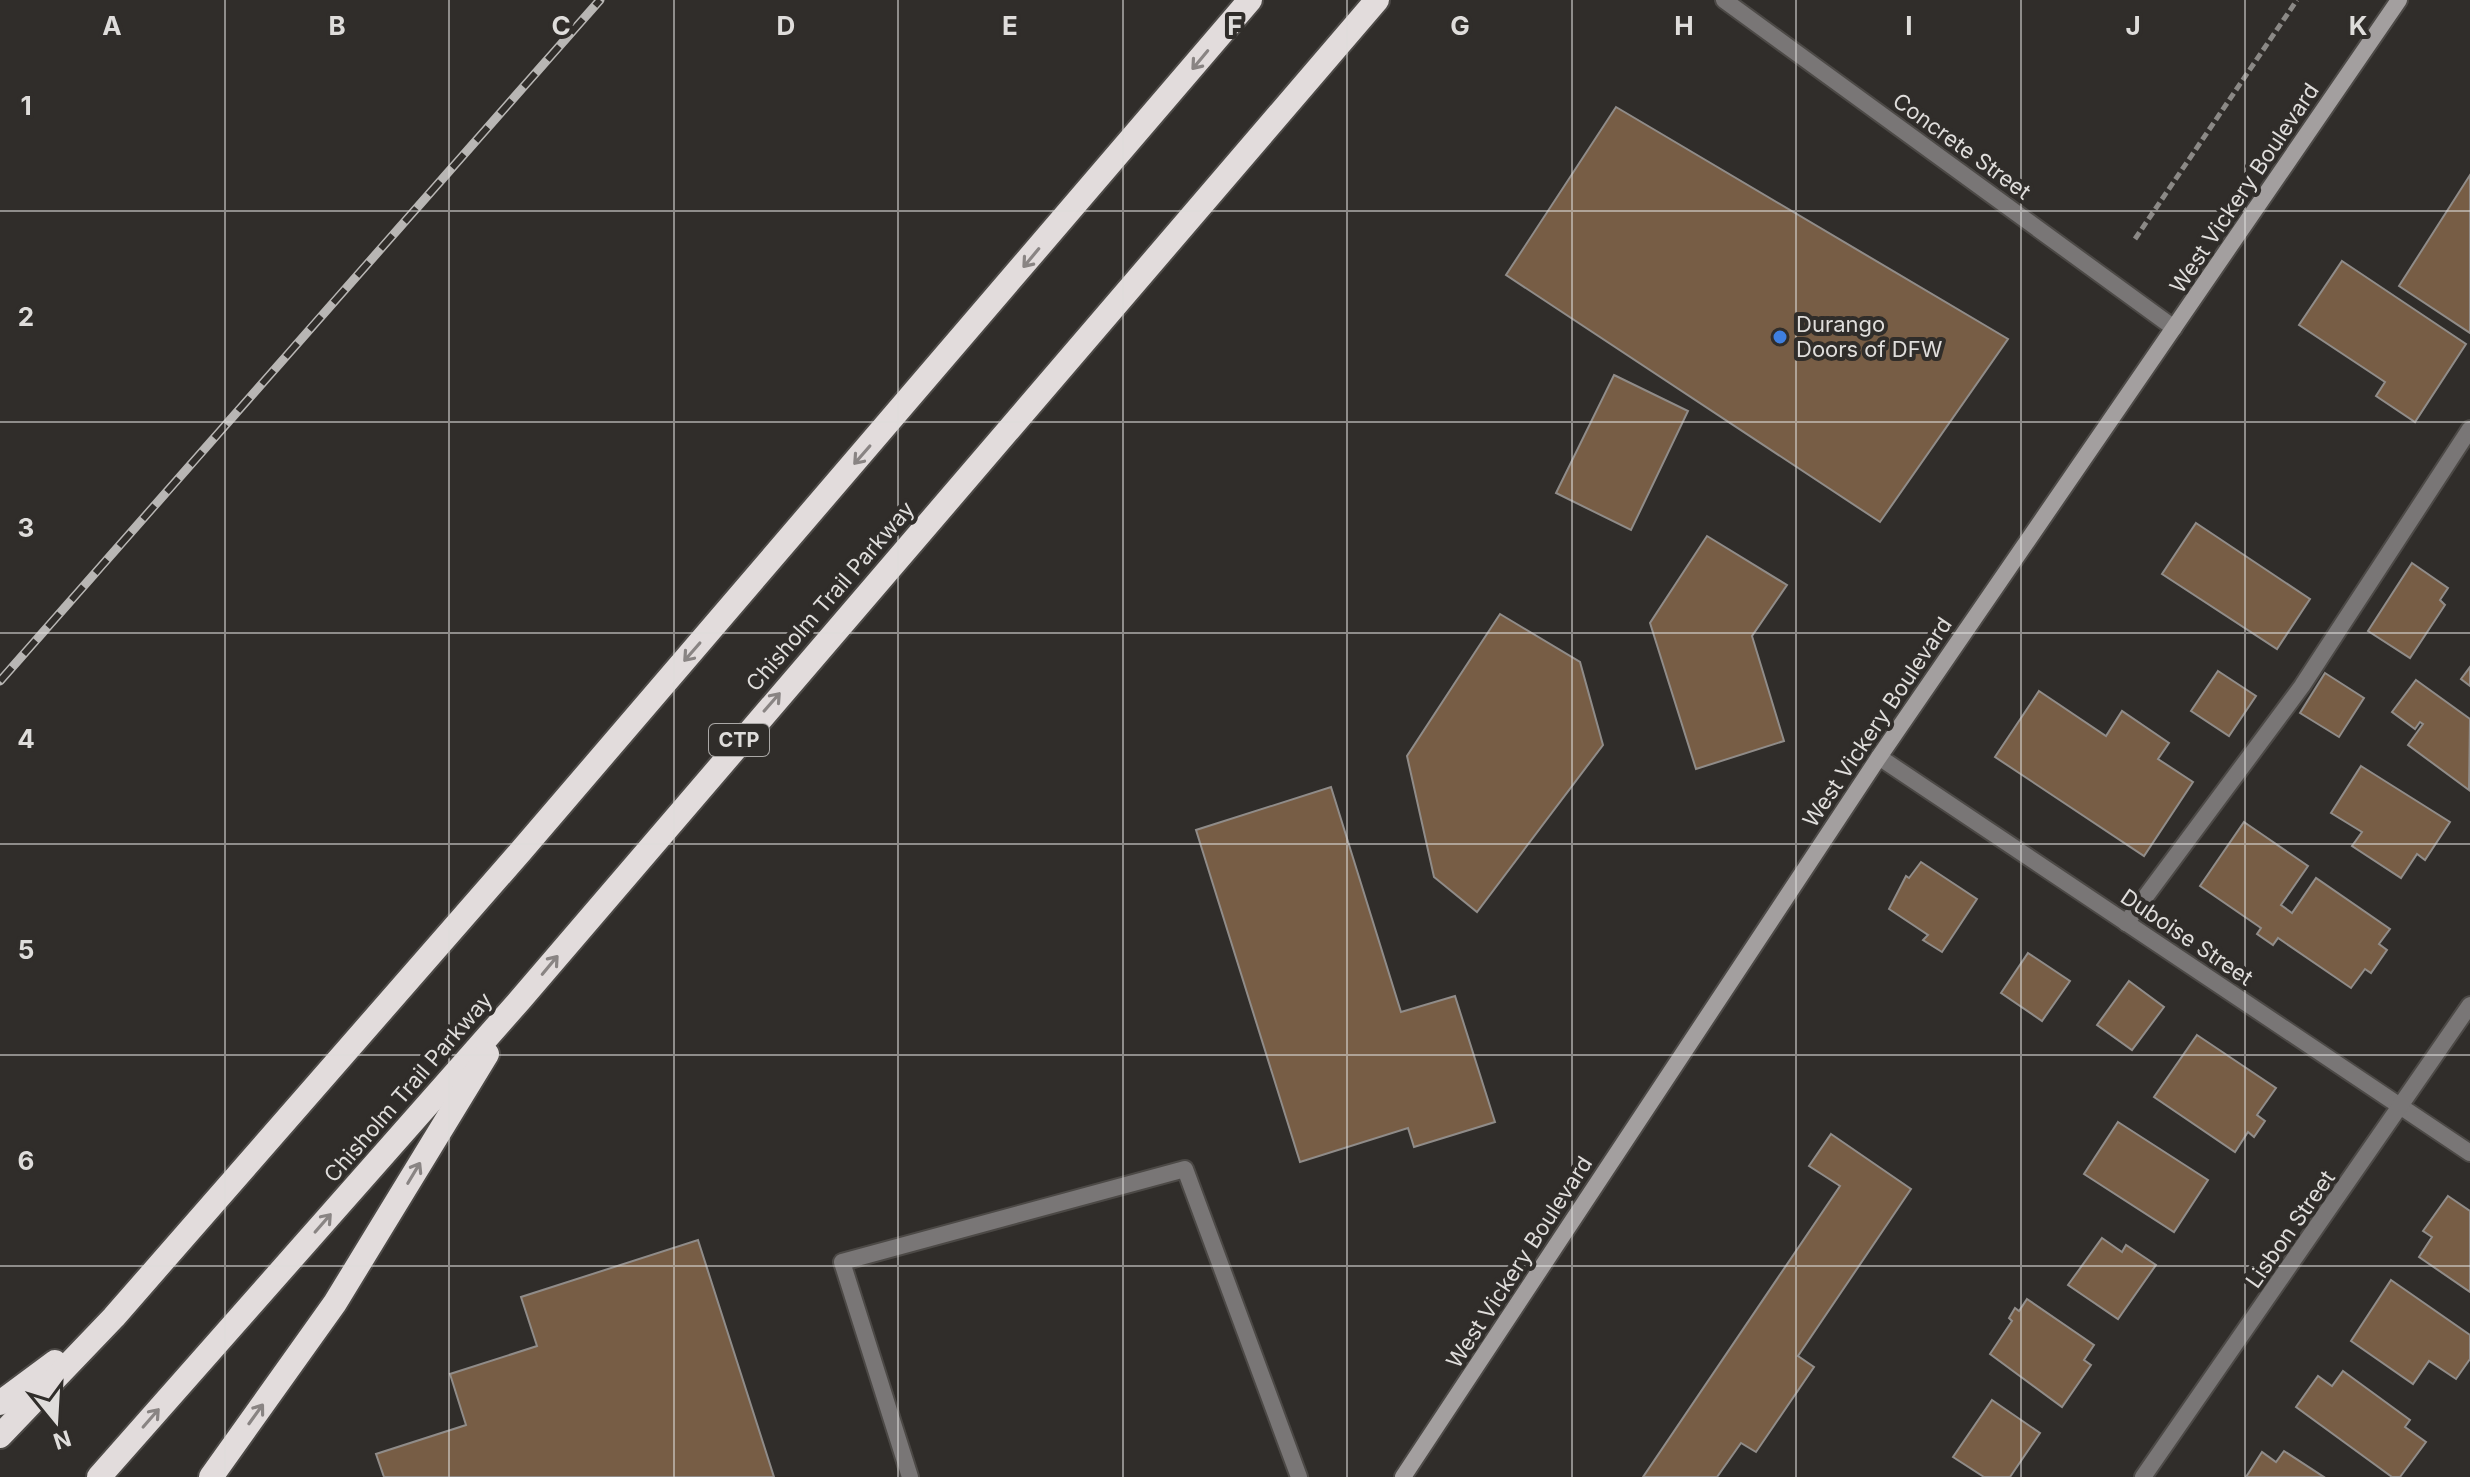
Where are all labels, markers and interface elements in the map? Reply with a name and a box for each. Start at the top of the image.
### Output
text: A [102,10,122,41]
text: B [328,10,346,41]
text: C [551,10,571,41]
text: D [777,10,795,41]
text: E [1002,10,1018,41]
text: F [1227,10,1243,41]
text: G [1450,10,1470,41]
text: H [1674,10,1694,41]
text: I [1905,10,1913,41]
text: J [2125,10,2141,41]
text: K [2349,10,2368,41]
one-way arrow [1191,49,1209,70]
street label: West Vickery Boulevard [2164,78,2324,298]
street label: Concrete Street [1888,87,2036,205]
text: 1 [20,90,32,121]
one-way arrow [1023,247,1041,268]
text: 2 [18,301,34,332]
place label: Durango Doors of DFW [1796,311,1943,362]
marker: Durango Doors of DFW [1771,328,1789,346]
one-way arrow [853,444,871,464]
street label: Chisholm Trail Parkway [740,496,920,696]
text: 3 [18,512,34,543]
street label: West Vickery Boulevard [1797,612,1957,832]
one-way arrow [683,641,701,661]
one-way arrow [763,693,781,713]
text: 4 [17,723,35,754]
road number: CTP [709,724,769,756]
street label: Duboise Street [2116,883,2258,991]
text: 5 [18,934,34,965]
one-way arrow [541,955,559,975]
street label: Chisholm Trail Parkway [318,987,498,1187]
text: 6 [18,1145,34,1176]
street label: West Vickery Boulevard [1441,1151,1597,1373]
one-way arrow [407,1162,423,1185]
street label: Lisbon Street [2240,1165,2340,1293]
one-way arrow [313,1214,331,1234]
north arrow [16,1381,96,1461]
one-way arrow [248,1403,264,1425]
one-way arrow [142,1409,160,1429]
text: N [50,1425,74,1455]

